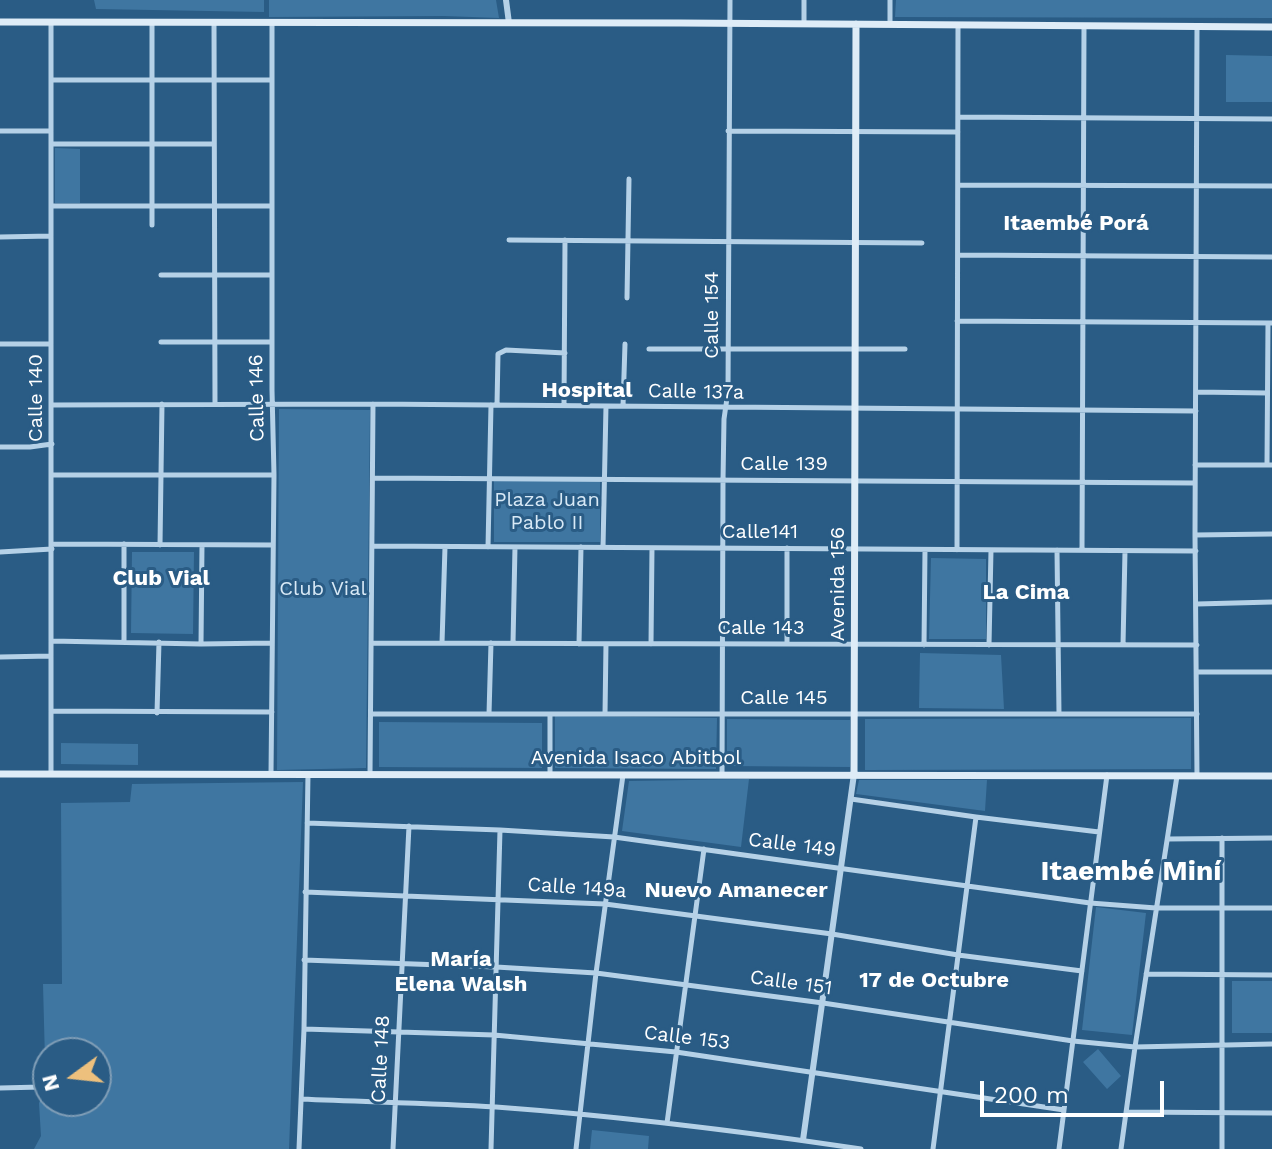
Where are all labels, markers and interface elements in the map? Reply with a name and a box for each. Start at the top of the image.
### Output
district label: Itaembé Porá [1003,211,1149,237]
street label: Calle 154 [700,271,724,359]
street label: Calle 140 [24,354,48,442]
street label: Calle 146 [244,354,270,442]
district label: Hospital [541,378,633,404]
street label: Calle 137a [648,379,744,405]
street label: Calle 139 [740,452,828,476]
park label: Plaza Juan Pablo II [494,488,600,535]
street label: Calle141 [722,520,798,544]
street label: Avenida 156 [826,527,850,641]
district label: Club Vial [112,566,210,592]
park label: Club Vial [279,577,367,601]
district label: La Cima [982,580,1070,606]
street label: Calle 143 [717,616,805,640]
street label: Calle 145 [740,686,828,710]
street label: Avenida Isaco Abitbol [531,746,741,770]
street label: Calle 149 [747,828,837,862]
district label: Itaembé Miní [1041,855,1221,889]
street label: Calle 149a [527,873,627,903]
district label: Nuevo Amanecer [644,878,828,904]
district label: María Elena Walsh [395,947,527,998]
street label: Calle 151 [748,965,834,1001]
district label: 17 de Octubre [859,968,1009,994]
street label: Calle 148 [367,1014,395,1104]
street label: Calle 153 [642,1021,732,1055]
north arrow [32,1037,112,1117]
scale bar [984,1065,1168,1115]
text: N [36,1072,64,1094]
text: 200 m [994,1081,1069,1109]

